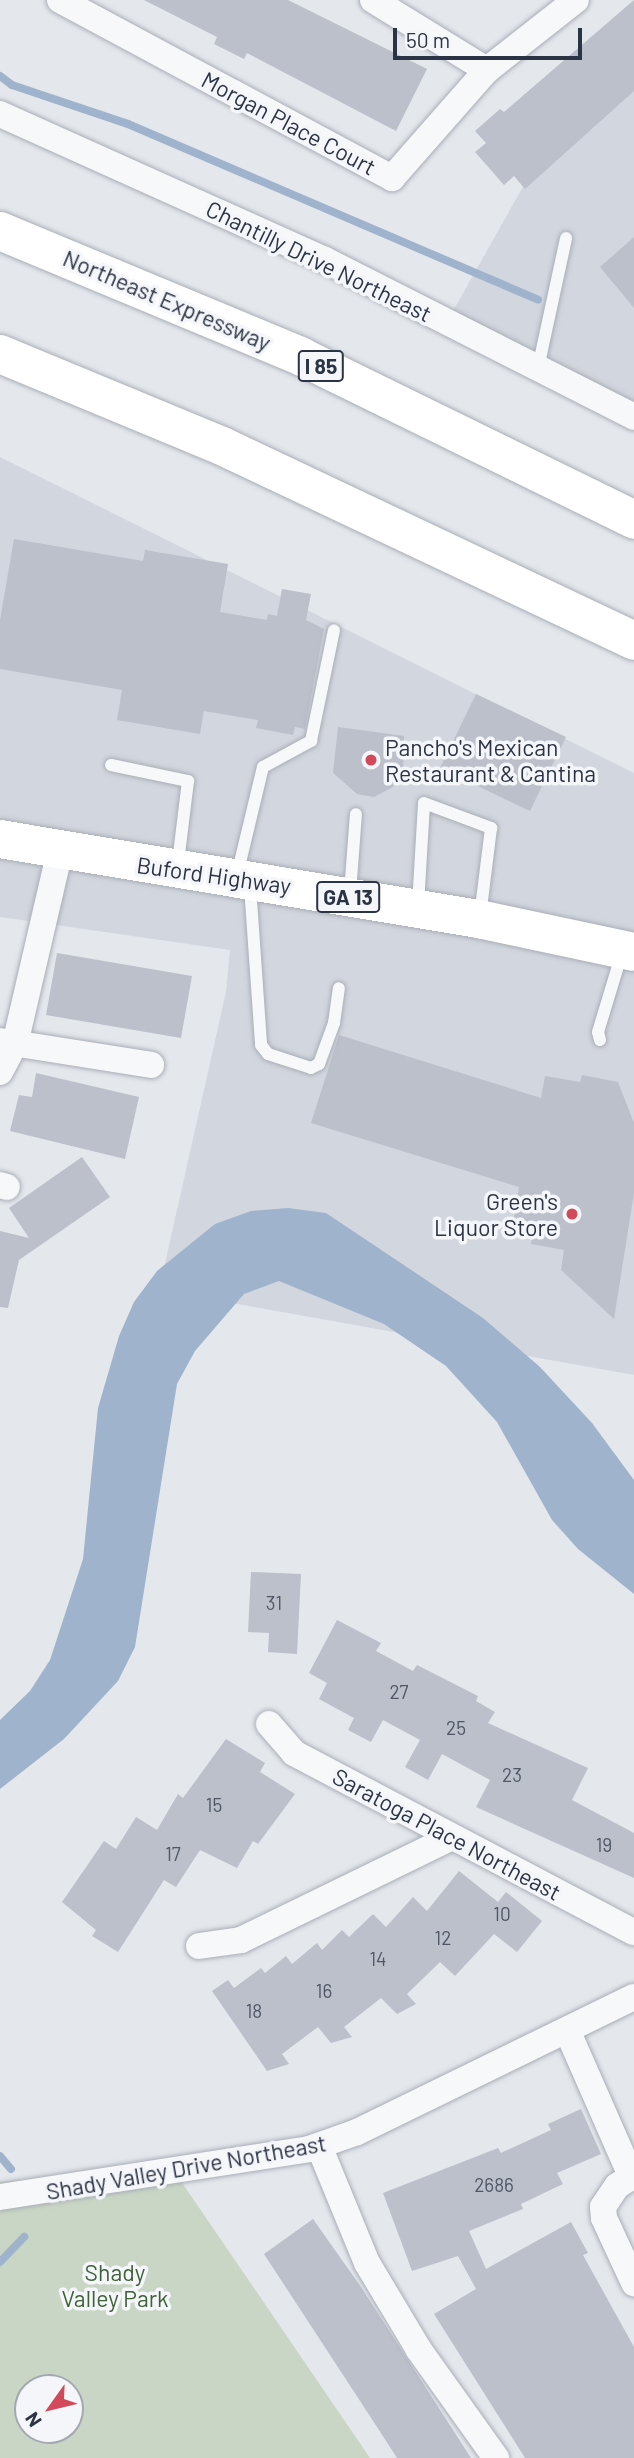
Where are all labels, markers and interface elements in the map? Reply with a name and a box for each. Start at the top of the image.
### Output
scale bar [396,14,585,58]
text: 50 m [406,27,450,52]
street label: Morgan Place Court [197,65,381,181]
street label: Chantilly Drive Northeast [202,194,436,328]
street label: Northeast Expressway [59,244,275,356]
road number: I 85 [296,348,346,384]
place label: Pancho's Mexican Restaurant & Cantina [385,733,596,787]
marker: Pancho's Mexican Restaurant & Cantina [363,752,379,768]
street label: Buford Highway [135,851,293,899]
road number: GA 13 [315,880,381,914]
place label: Green's Liquor Store [434,1187,558,1241]
marker: Green's Liquor Store [564,1206,580,1222]
house number: 31 [266,1592,282,1614]
house number: 27 [389,1681,409,1703]
house number: 25 [446,1717,466,1739]
street label: Saratoga Place Northeast [328,1762,566,1906]
house number: 23 [502,1764,522,1786]
house number: 15 [206,1794,222,1816]
house number: 19 [596,1834,612,1856]
house number: 17 [165,1843,181,1865]
house number: 10 [493,1903,511,1925]
house number: 12 [435,1927,451,1949]
house number: 14 [369,1948,387,1970]
house number: 16 [316,1980,332,2002]
house number: 18 [246,2000,262,2022]
street label: Shady Valley Drive Northeast [44,2129,328,2205]
house number: 2686 [474,2174,514,2196]
park label: Shady Valley Park [61,2258,169,2312]
north arrow [14,2374,84,2444]
text: N [20,2408,46,2432]

